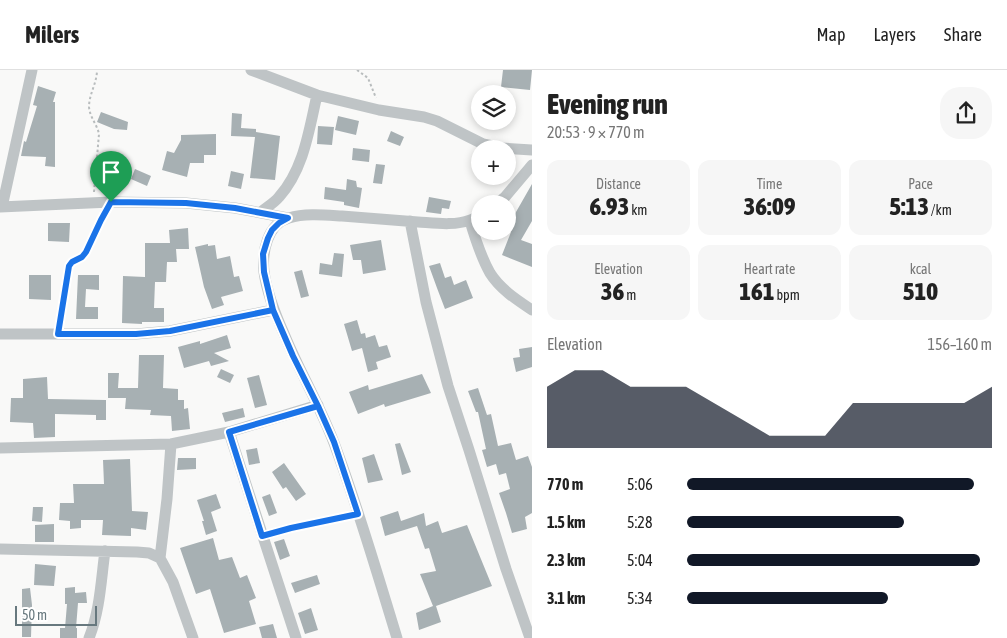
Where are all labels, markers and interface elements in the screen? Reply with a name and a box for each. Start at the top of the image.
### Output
text: Milers [25,21,79,48]
text: Map [816,24,845,45]
text: Layers [873,24,916,45]
text: Share [944,24,982,45]
map controls [471,85,516,240]
button: layers [471,85,516,130]
button: share [940,87,992,139]
text: Evening run [547,88,668,120]
text: 20:53 · 9 × 770 m [547,123,645,141]
button: + [471,140,516,185]
pin [90,151,132,202]
icon: arrive [97,158,125,186]
text: Distance [596,176,641,192]
text: Time [757,176,782,192]
text: Pace [908,176,933,192]
text: 6.93 [590,192,629,220]
text: 36:09 [744,192,795,220]
text: 5:13 [889,192,929,220]
button: − [471,195,516,240]
text: km [629,202,647,218]
text: /km [929,202,952,218]
text: Elevation [594,261,643,277]
text: Heart rate [744,261,795,277]
text: kcal [910,261,931,277]
text: 36 [601,277,624,305]
text: 161 [739,277,774,305]
text: 510 [903,277,938,305]
text: m [624,287,636,303]
text: bpm [774,287,800,303]
text: Elevation [547,335,602,353]
text: 156–160 m [928,335,992,353]
text: 770 m [547,475,583,493]
text: 5:06 [627,475,653,493]
text: 1.5 km [547,513,586,531]
text: 5:28 [627,513,652,531]
text: 2.3 km [547,551,586,569]
text: 5:04 [627,551,653,569]
text: 3.1 km [547,589,586,607]
text: 5:34 [627,589,652,607]
scale bar [15,603,98,626]
text: 50 m [22,607,47,623]

